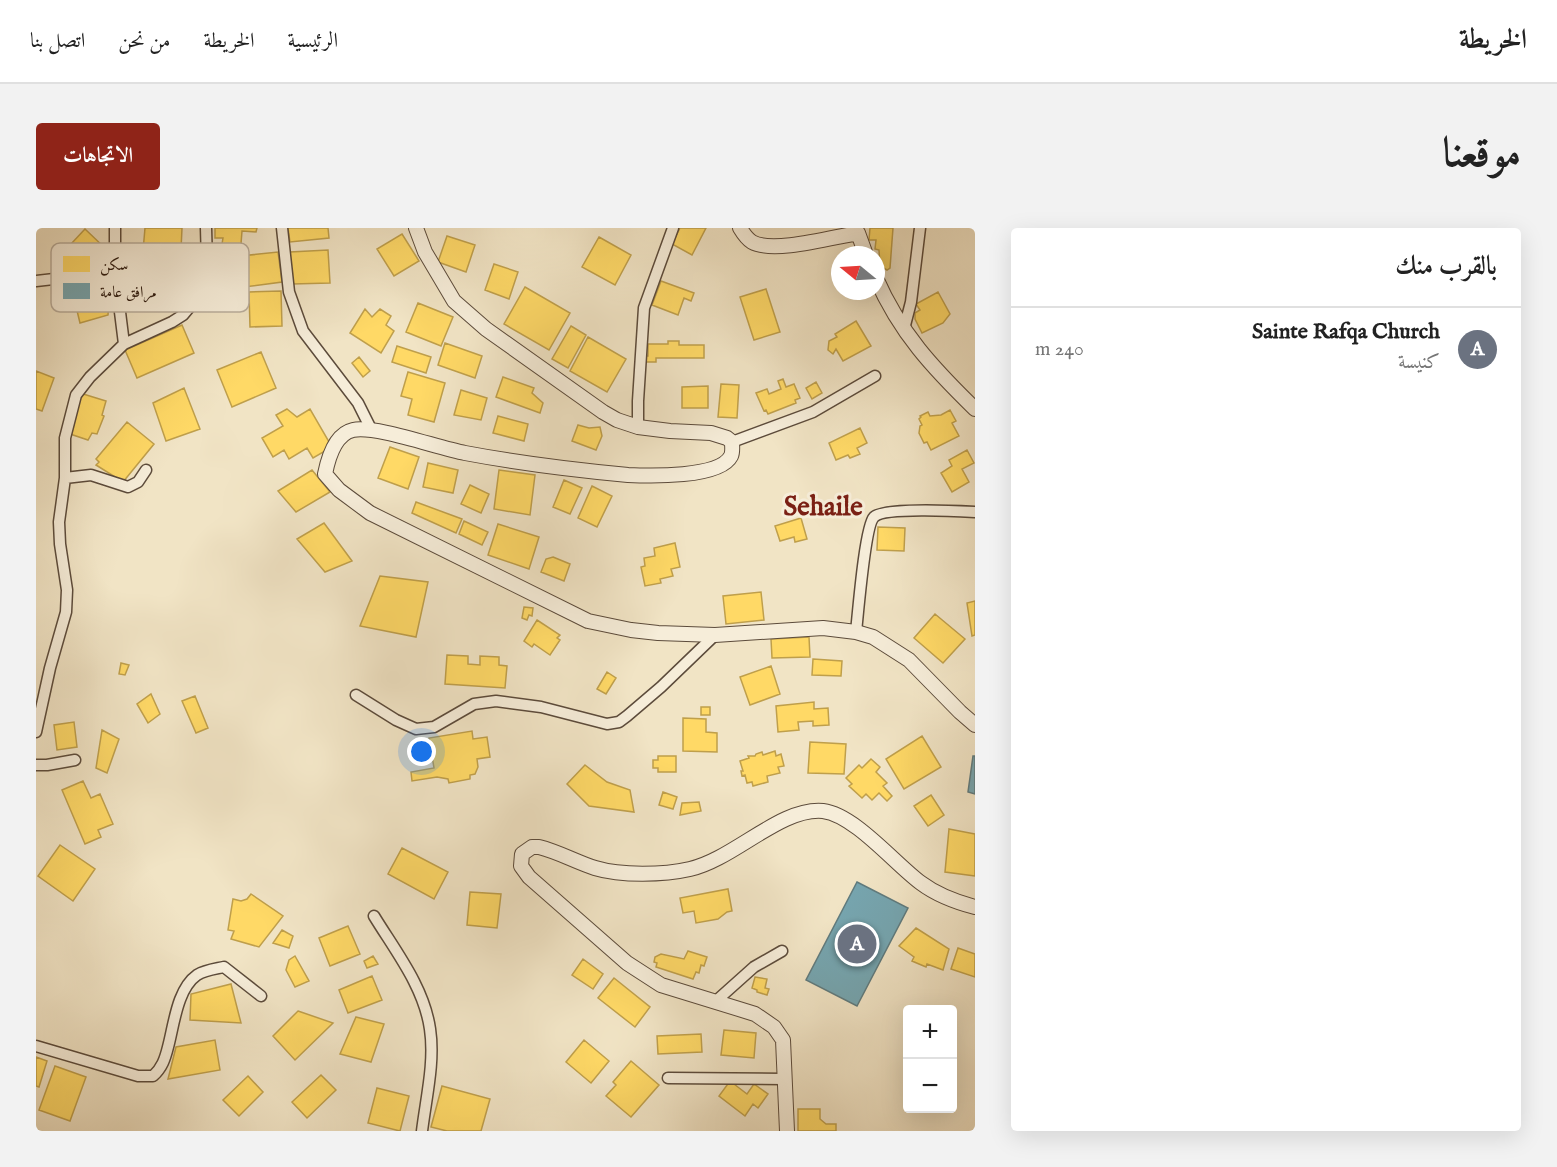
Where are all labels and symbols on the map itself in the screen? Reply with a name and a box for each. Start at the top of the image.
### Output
legend [51,243,249,312]
north arrow [831,246,885,300]
text: سكن [100,256,128,276]
text: مرافق عامة [100,283,157,303]
district label: Sehaile [783,491,863,525]
your location [407,737,436,766]
pin: A [838,922,876,966]

